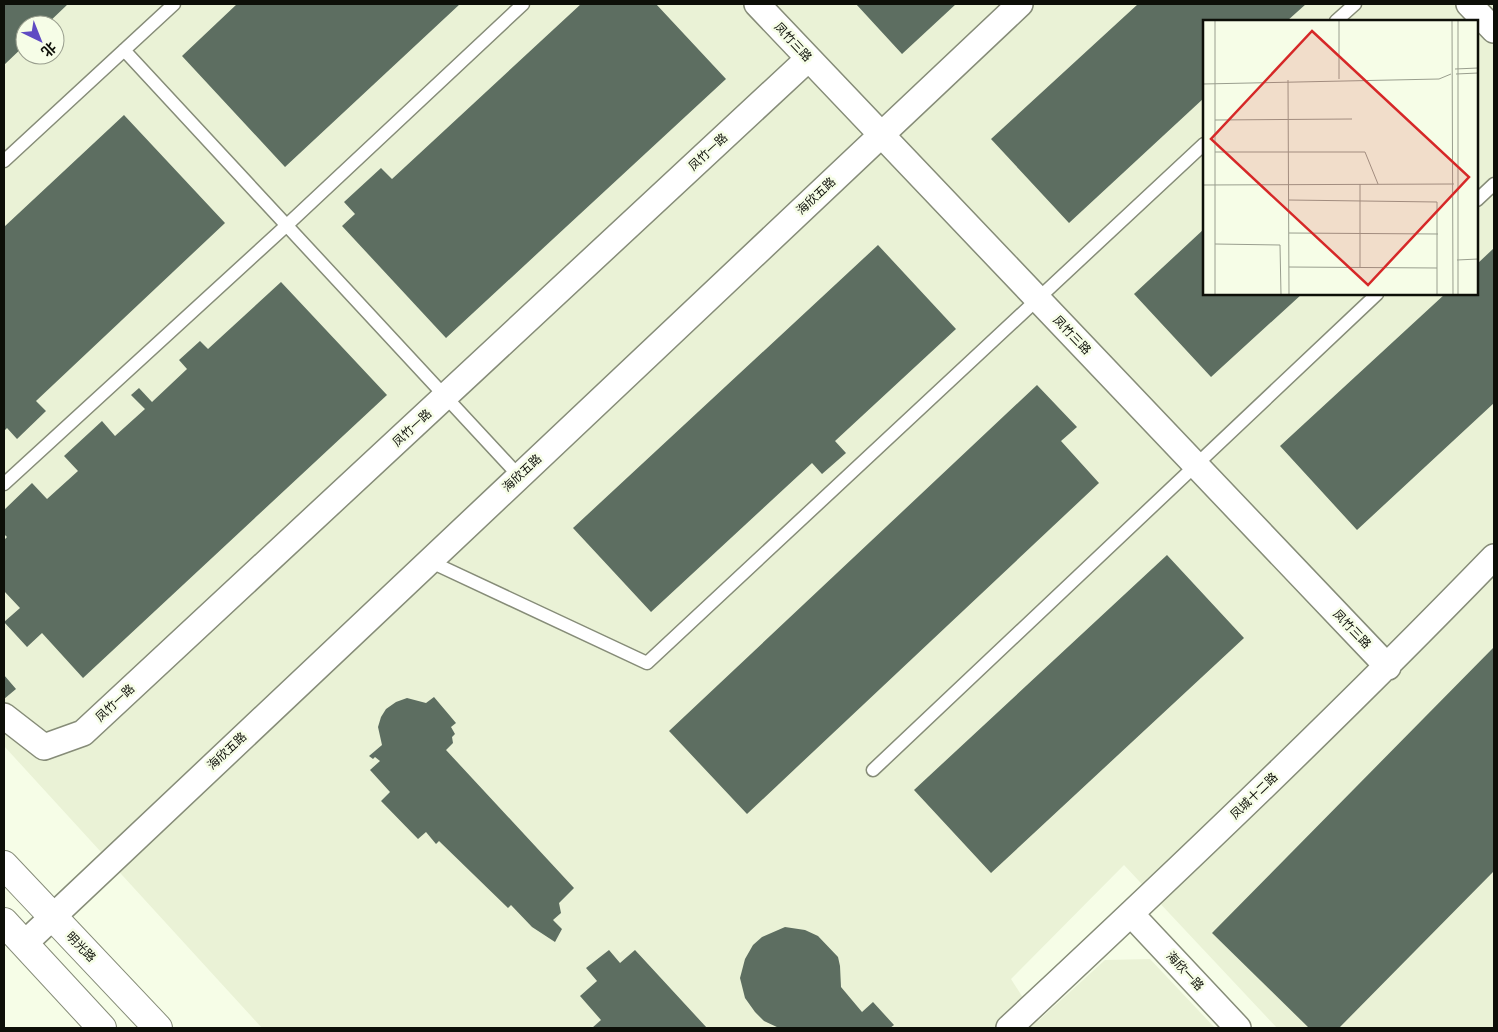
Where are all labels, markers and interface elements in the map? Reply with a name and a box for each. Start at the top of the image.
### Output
north arrow [15,15,65,65]
street label: 凤竹三路 [771,18,816,65]
inset map [1203,20,1478,295]
text: 北 [38,38,61,62]
street label: 凤竹一路 [684,129,731,174]
street label: 海欣五路 [792,173,839,218]
street label: 凤竹三路 [1050,311,1095,358]
street label: 凤竹一路 [388,405,435,450]
street label: 海欣五路 [498,450,545,495]
street label: 凤竹三路 [1330,605,1375,652]
street label: 凤竹一路 [91,680,138,725]
street label: 海欣五路 [203,728,250,773]
street label: 凤城十二路 [1226,769,1281,823]
street label: 明光路 [63,928,100,966]
street label: 海欣一路 [1163,947,1208,994]

